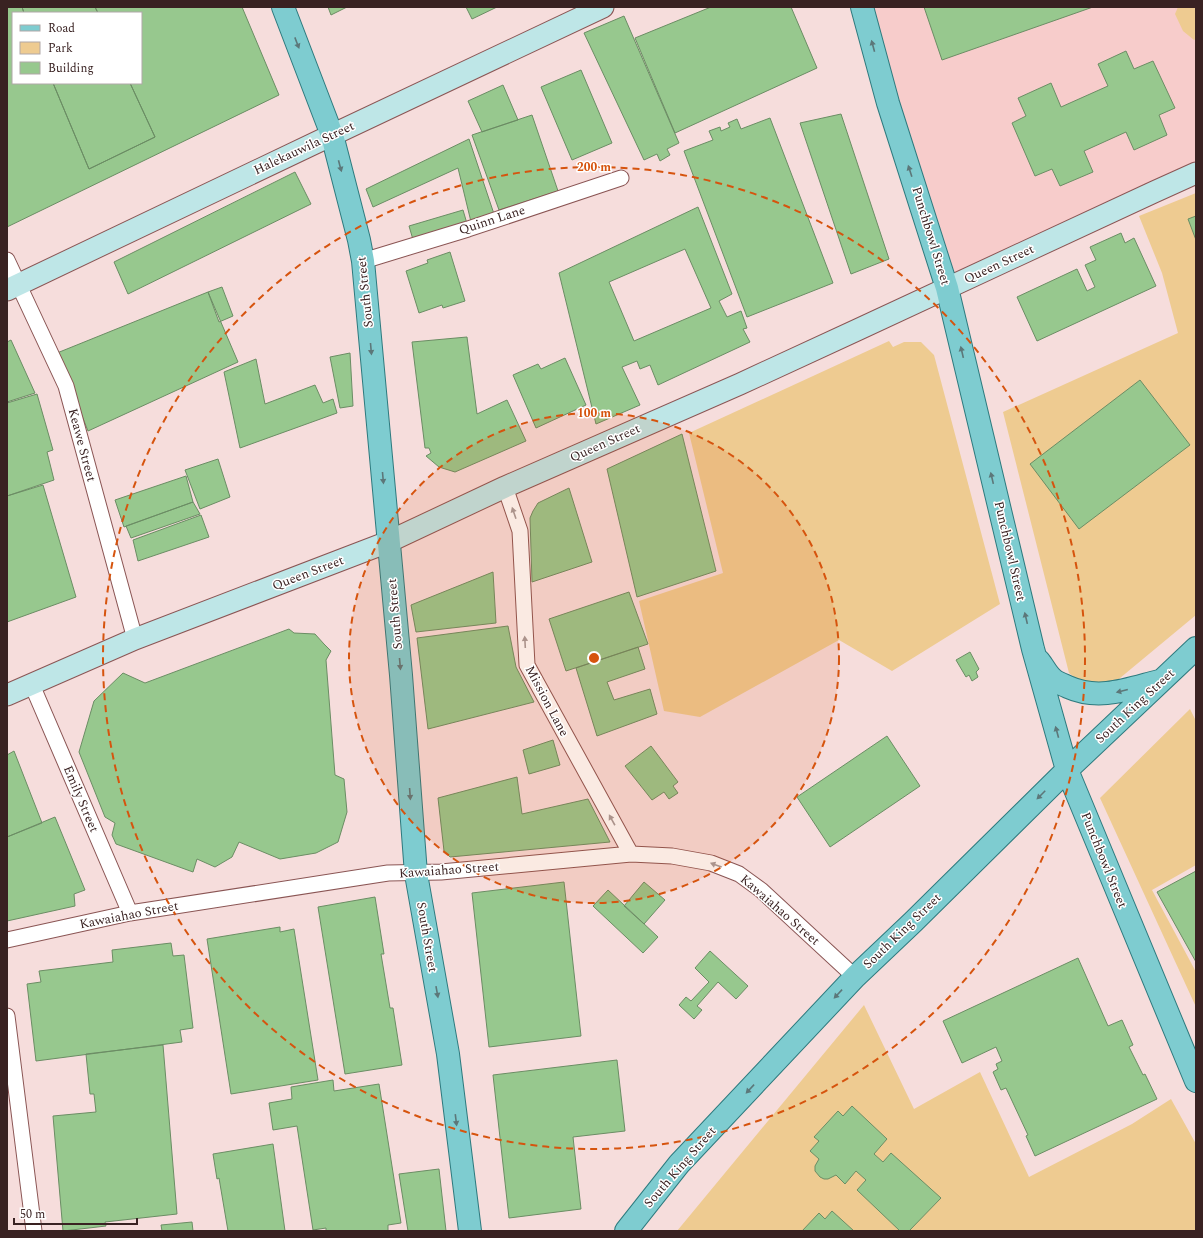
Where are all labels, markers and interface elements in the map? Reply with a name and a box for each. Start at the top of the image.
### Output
legend [12,12,142,84]
text: Road [48,19,75,38]
one-way arrow [295,38,301,50]
text: Park [48,39,73,58]
one-way arrow [870,40,876,52]
text: Building [48,59,94,78]
street label: Halekauwila Street [250,116,358,180]
text: 200 m [577,158,611,177]
one-way arrow [337,160,343,172]
one-way arrow [907,165,913,177]
street label: Punchbowl Street [907,184,956,288]
street label: Quinn Lane [456,200,528,240]
street label: Queen Street [961,239,1038,289]
street label: South Street [351,255,379,328]
one-way arrow [368,343,374,355]
one-way arrow [959,346,965,358]
text: 100 m [577,404,611,423]
street label: Keawe Street [63,406,101,484]
street label: Queen Street [567,418,644,467]
one-way arrow [379,472,386,484]
one-way arrow [989,472,995,485]
street label: Punchbowl Street [989,499,1031,603]
one-way arrow [510,507,516,519]
street label: Queen Street [269,550,347,596]
street label: South Street [382,577,408,650]
one-way arrow [1022,612,1028,625]
one-way arrow [522,636,529,648]
centre of rings [587,651,601,665]
one-way arrow [397,658,404,670]
street label: Mission Lane [520,662,574,740]
street label: South King Street [1091,664,1179,748]
one-way arrow [1116,688,1128,694]
one-way arrow [1054,726,1060,738]
street label: Emily Street [58,762,104,836]
one-way arrow [407,788,414,800]
one-way arrow [1036,790,1046,800]
street label: Punchbowl Street [1076,809,1133,911]
one-way arrow [608,814,615,826]
street label: Kawaiahao Street [398,857,500,883]
one-way arrow [710,862,722,868]
street label: Kawaiahao Street [736,870,825,951]
street label: South King Street [858,888,946,974]
street label: Kawaiahao Street [78,896,180,934]
street label: South Street [411,900,443,974]
one-way arrow [434,986,440,998]
one-way arrow [834,989,843,999]
one-way arrow [745,1084,754,1094]
one-way arrow [453,1114,459,1126]
street label: South King Street [639,1122,721,1212]
scale bar [14,1200,137,1226]
text: 50 m [20,1205,45,1224]

